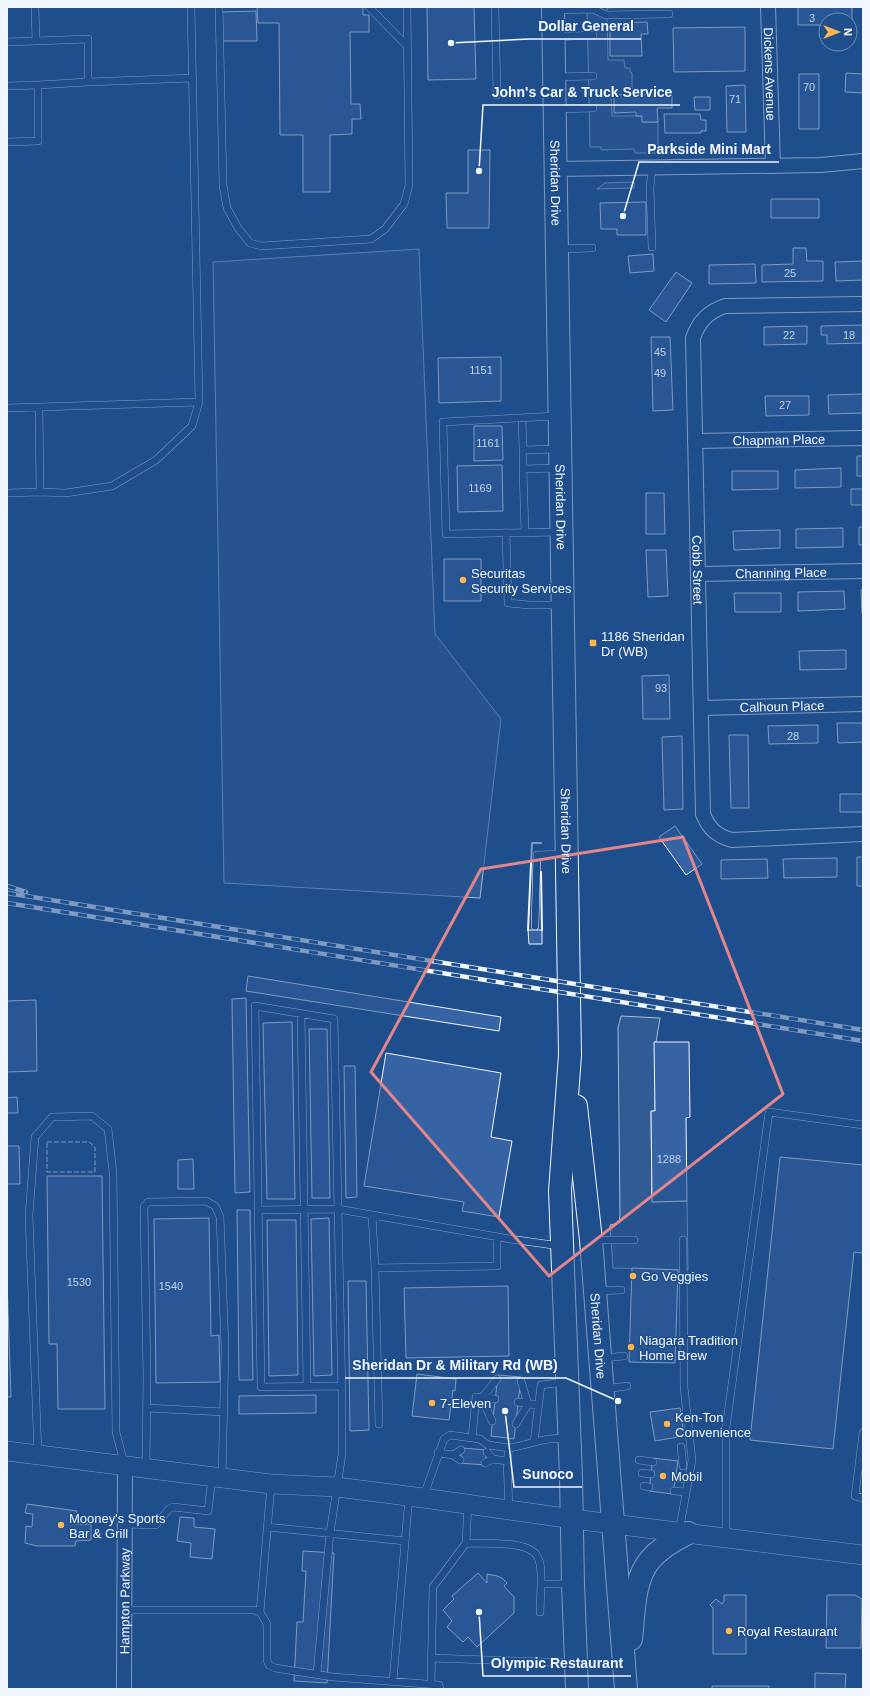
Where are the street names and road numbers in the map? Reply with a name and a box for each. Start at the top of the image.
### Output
street label: Dickens Avenue [761,27,779,121]
street label: Sheridan Drive [547,140,564,226]
street label: Chapman Place [733,432,825,448]
street label: Sheridan Drive [552,464,569,550]
street label: Cobb Street [689,535,706,605]
street label: Channing Place [735,565,827,581]
street label: Calhoun Place [740,698,824,715]
street label: Sheridan Drive [558,788,574,874]
street label: Sheridan Drive [587,1292,609,1379]
street label: Hampton Parkway [117,1547,133,1654]

